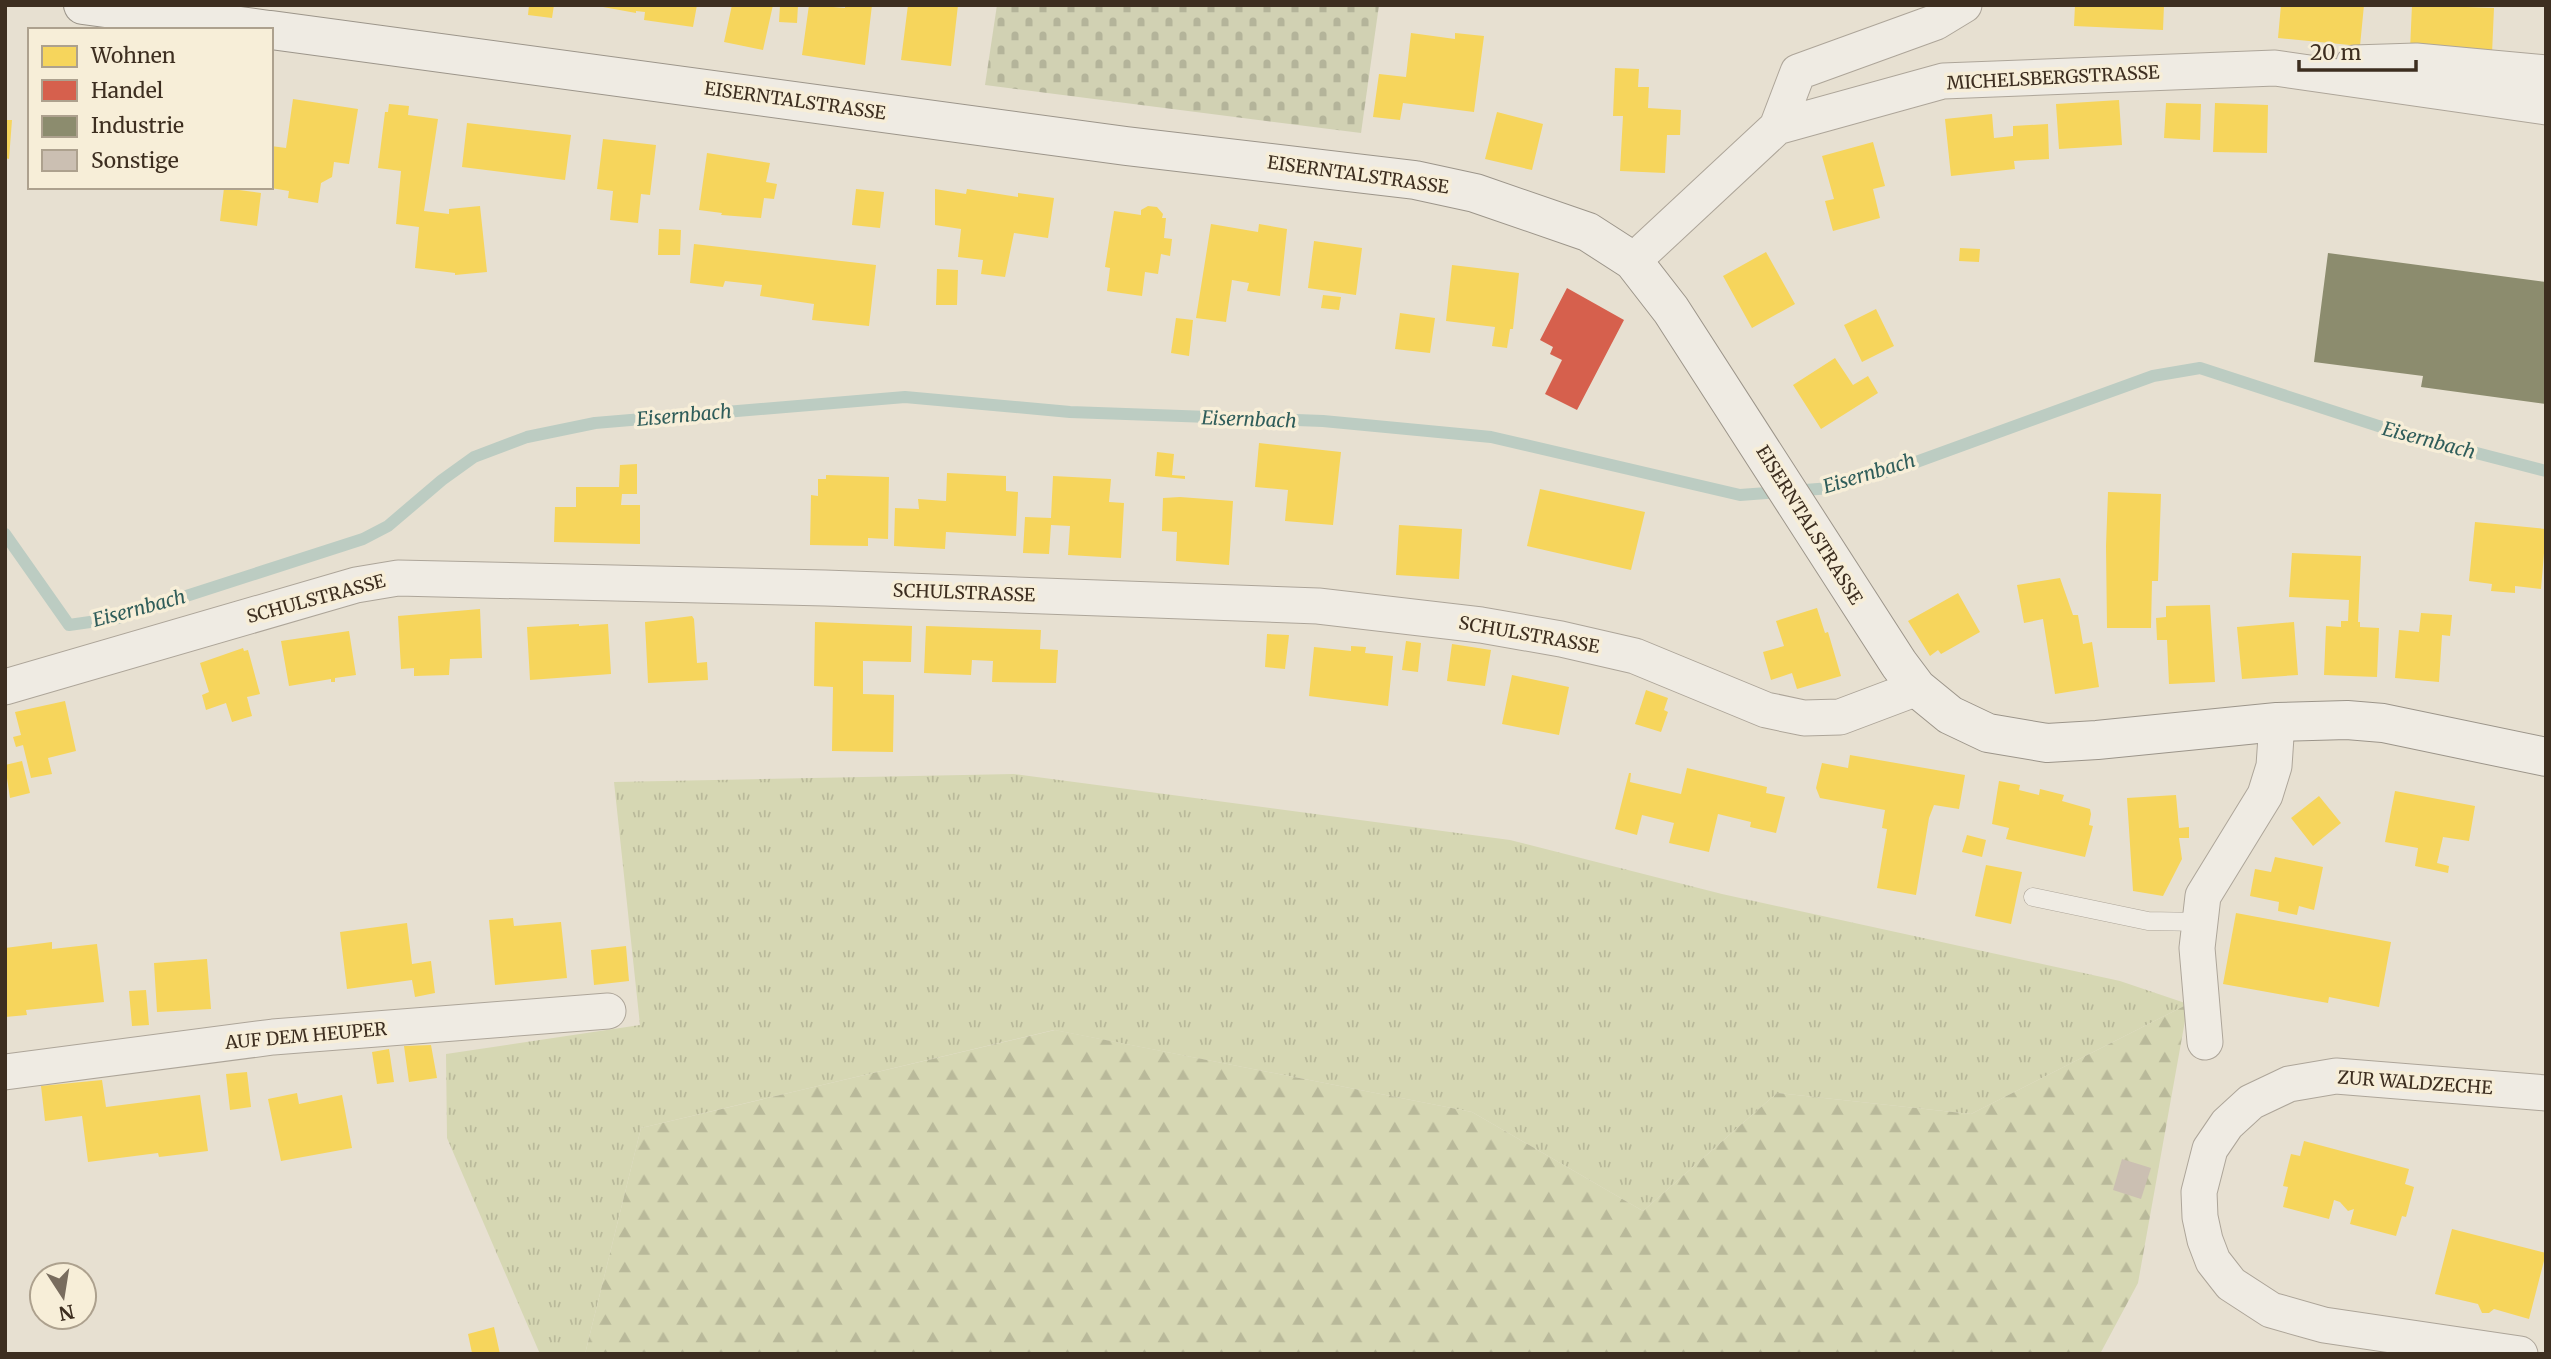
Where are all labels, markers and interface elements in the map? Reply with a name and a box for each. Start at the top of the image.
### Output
legend [28,28,273,189]
scale bar [2299,28,2416,72]
text: 20 m [2310,39,2362,66]
text: Wohnen [90,42,176,69]
street label: MICHELSBERGSTRASSE [1946,60,2160,95]
street label: EISERNTALSTRASSE [703,76,888,125]
text: Handel [91,77,164,104]
text: Industrie [91,112,184,139]
text: Sonstige [91,147,179,174]
street label: EISERNTALSTRASSE [1266,150,1451,199]
water label: Eisernbach [636,399,732,431]
water label: Eisernbach [1201,405,1297,433]
water label: Eisernbach [2380,416,2478,464]
street label: EISERNTALSTRASSE [1751,441,1868,609]
water label: Eisernbach [1820,448,1918,498]
street label: SCHULSTRASSE [244,569,388,628]
street label: SCHULSTRASSE [892,579,1036,607]
water label: Eisernbach [90,584,188,632]
street label: SCHULSTRASSE [1457,611,1602,658]
street label: AUF DEM HEUPER [223,1017,388,1054]
street label: ZUR WALDZECHE [2337,1066,2494,1099]
north arrow [28,1261,98,1331]
text: N [57,1299,76,1326]

